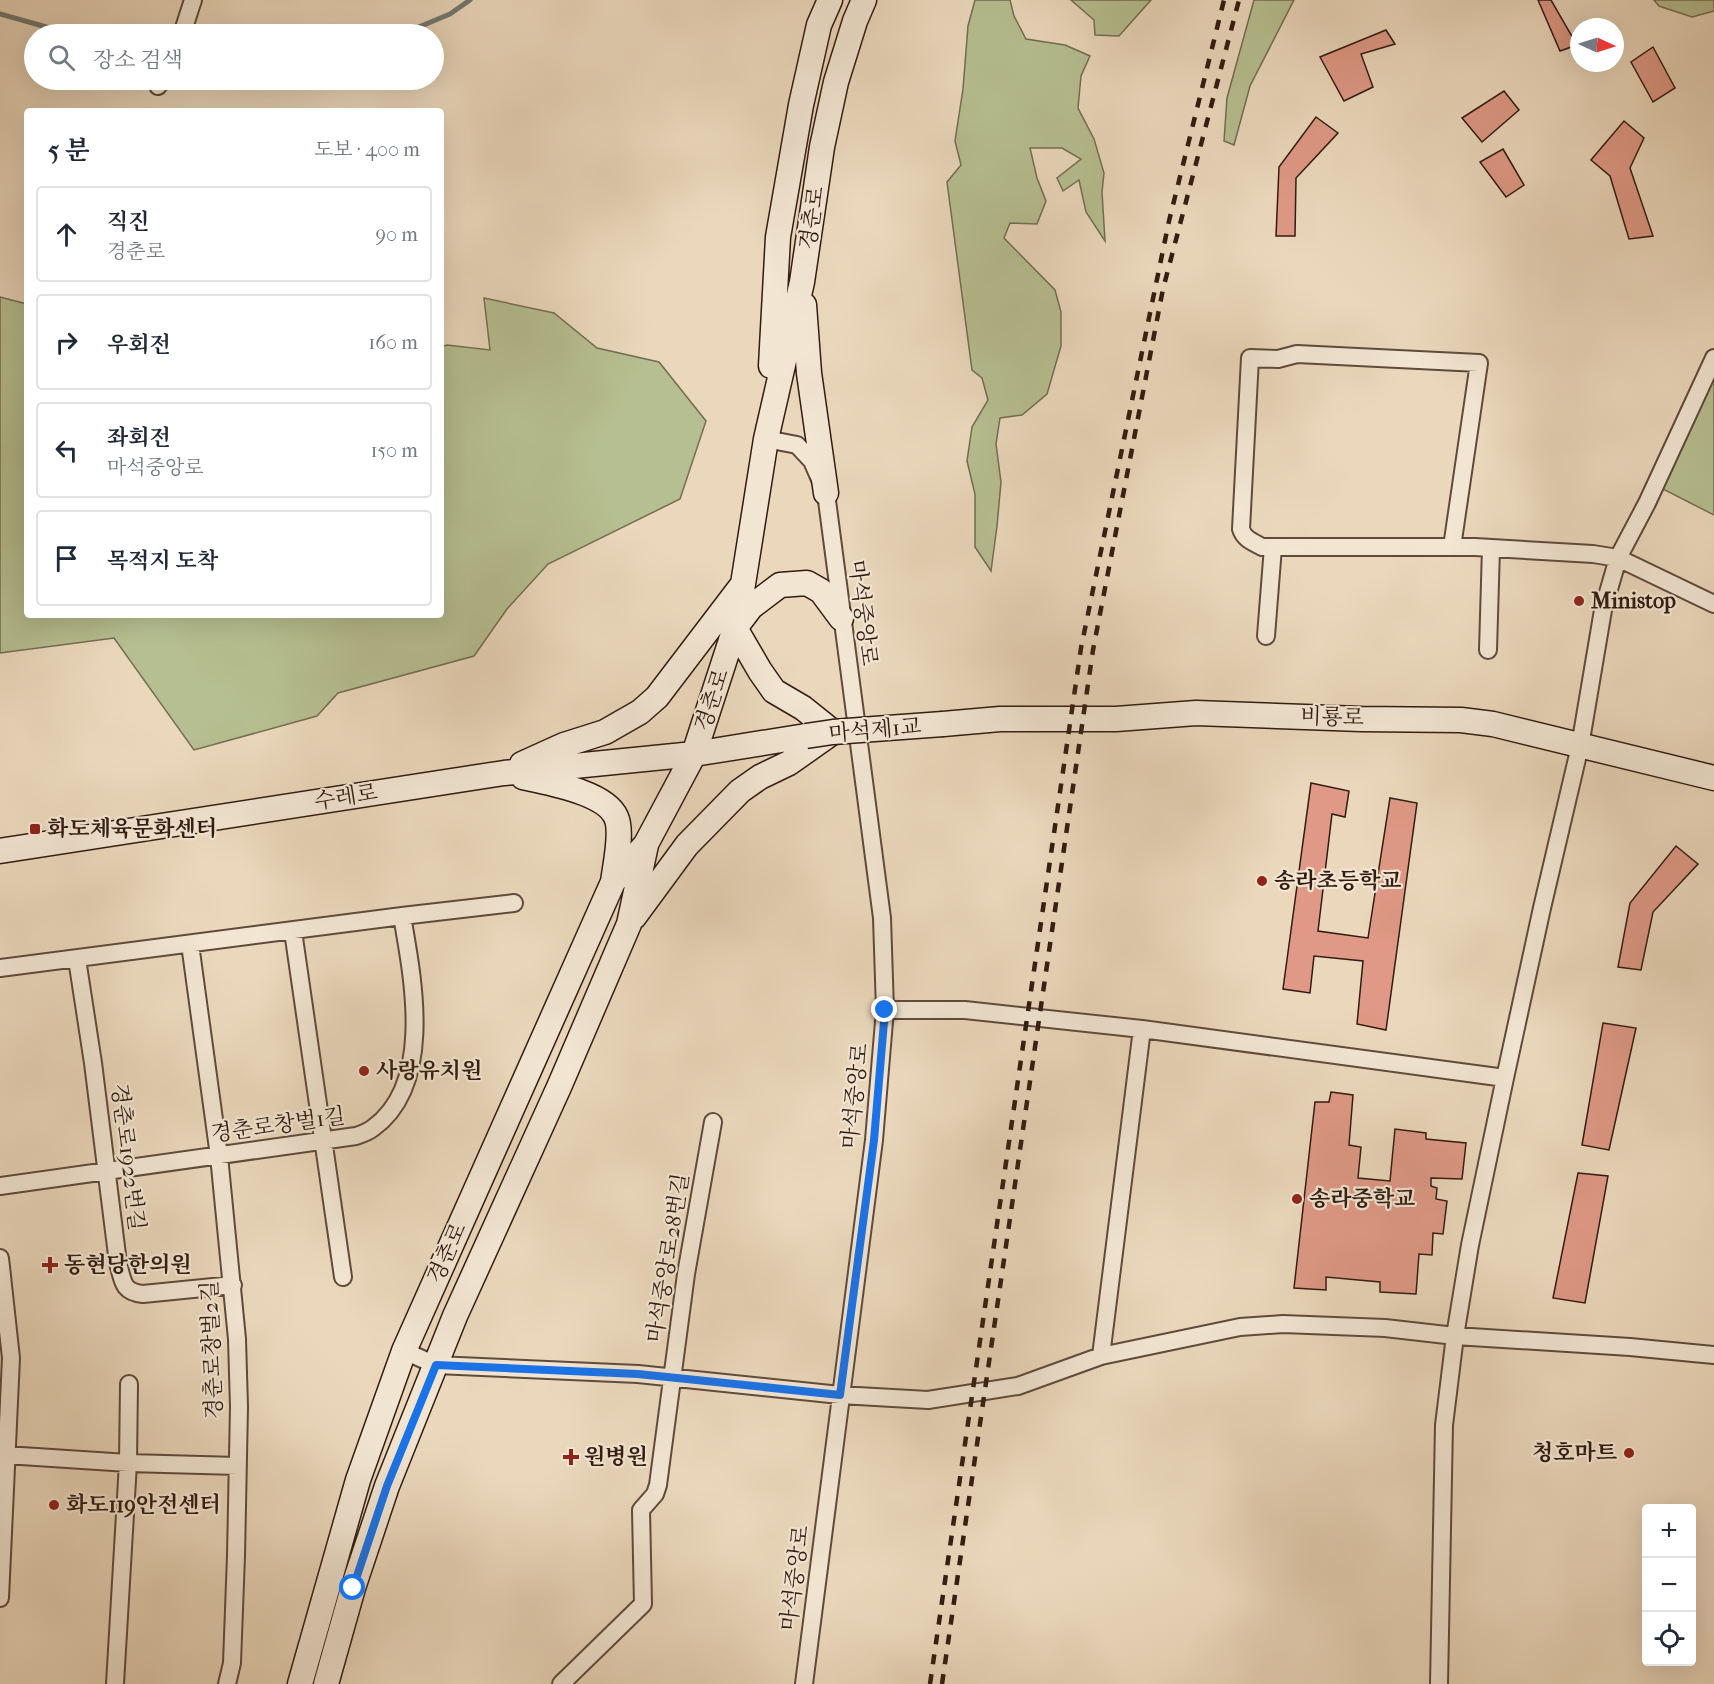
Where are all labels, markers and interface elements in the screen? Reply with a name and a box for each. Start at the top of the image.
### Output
north arrow [1570,18,1624,72]
search box [24,24,444,90]
icon: search [45,41,78,74]
text: 장소 검색 [93,47,183,73]
text: 5 분 [48,135,90,166]
text: 도보 · 400 m [314,138,420,161]
street label: 경춘로 [795,185,829,251]
text: 직진 [107,209,150,235]
icon: ahead [50,218,83,251]
text: 90 m [376,223,418,246]
text: 경춘로 [107,240,165,263]
icon: right [50,326,83,359]
text: 160 m [368,331,418,354]
text: 우회전 [107,332,171,358]
text: 좌회전 [107,425,171,451]
icon: left [50,434,83,467]
text: 150 m [370,439,418,462]
text: 마석중앙로 [107,456,204,479]
icon: arrive [50,542,83,575]
text: 목적지 도착 [107,548,218,574]
street label: 마석중앙로 [844,559,882,667]
place label: Ministop [1590,588,1676,614]
marker: Ministop [1572,594,1586,608]
street label: 경춘로 [690,666,734,734]
street label: 비룡로 [1300,703,1364,731]
street label: 마석제1교 [828,713,922,747]
street label: 수레로 [312,779,380,815]
place label: 화도체육문화센터 [47,816,217,842]
marker: 화도체육문화센터 [28,822,42,836]
place label: 송라초등학교 [1274,868,1402,894]
marker: 송라초등학교 [1255,874,1269,888]
route end [871,996,897,1022]
street label: 마석중앙로 [837,1042,873,1150]
place label: 사랑유치원 [376,1058,482,1084]
marker: 사랑유치원 [357,1064,371,1078]
street label: 경춘로1922번길 [106,1082,150,1232]
street label: 경춘로창벌1길 [209,1103,347,1147]
street label: 마석중앙로28번길 [642,1171,694,1345]
place label: 송라중학교 [1309,1186,1415,1212]
marker: 송라중학교 [1290,1192,1304,1206]
street label: 경춘로 [422,1219,472,1287]
place label: 동현당한의원 [64,1252,192,1278]
marker: 동현당한의원 [41,1256,59,1274]
street label: 경춘로창벌2길 [197,1280,227,1420]
place label: 청호마트 [1532,1440,1618,1466]
place label: 원병원 [584,1444,648,1470]
marker: 청호마트 [1622,1446,1636,1460]
marker: 원병원 [562,1448,580,1466]
place label: 화도119안전센터 [66,1492,221,1518]
marker: 화도119안전센터 [47,1498,61,1512]
map controls [1642,1504,1696,1666]
button: + [1642,1504,1696,1558]
street label: 마석중앙로 [776,1524,814,1632]
button: − [1642,1558,1696,1612]
route start [339,1574,365,1600]
button: locate [1642,1612,1696,1666]

